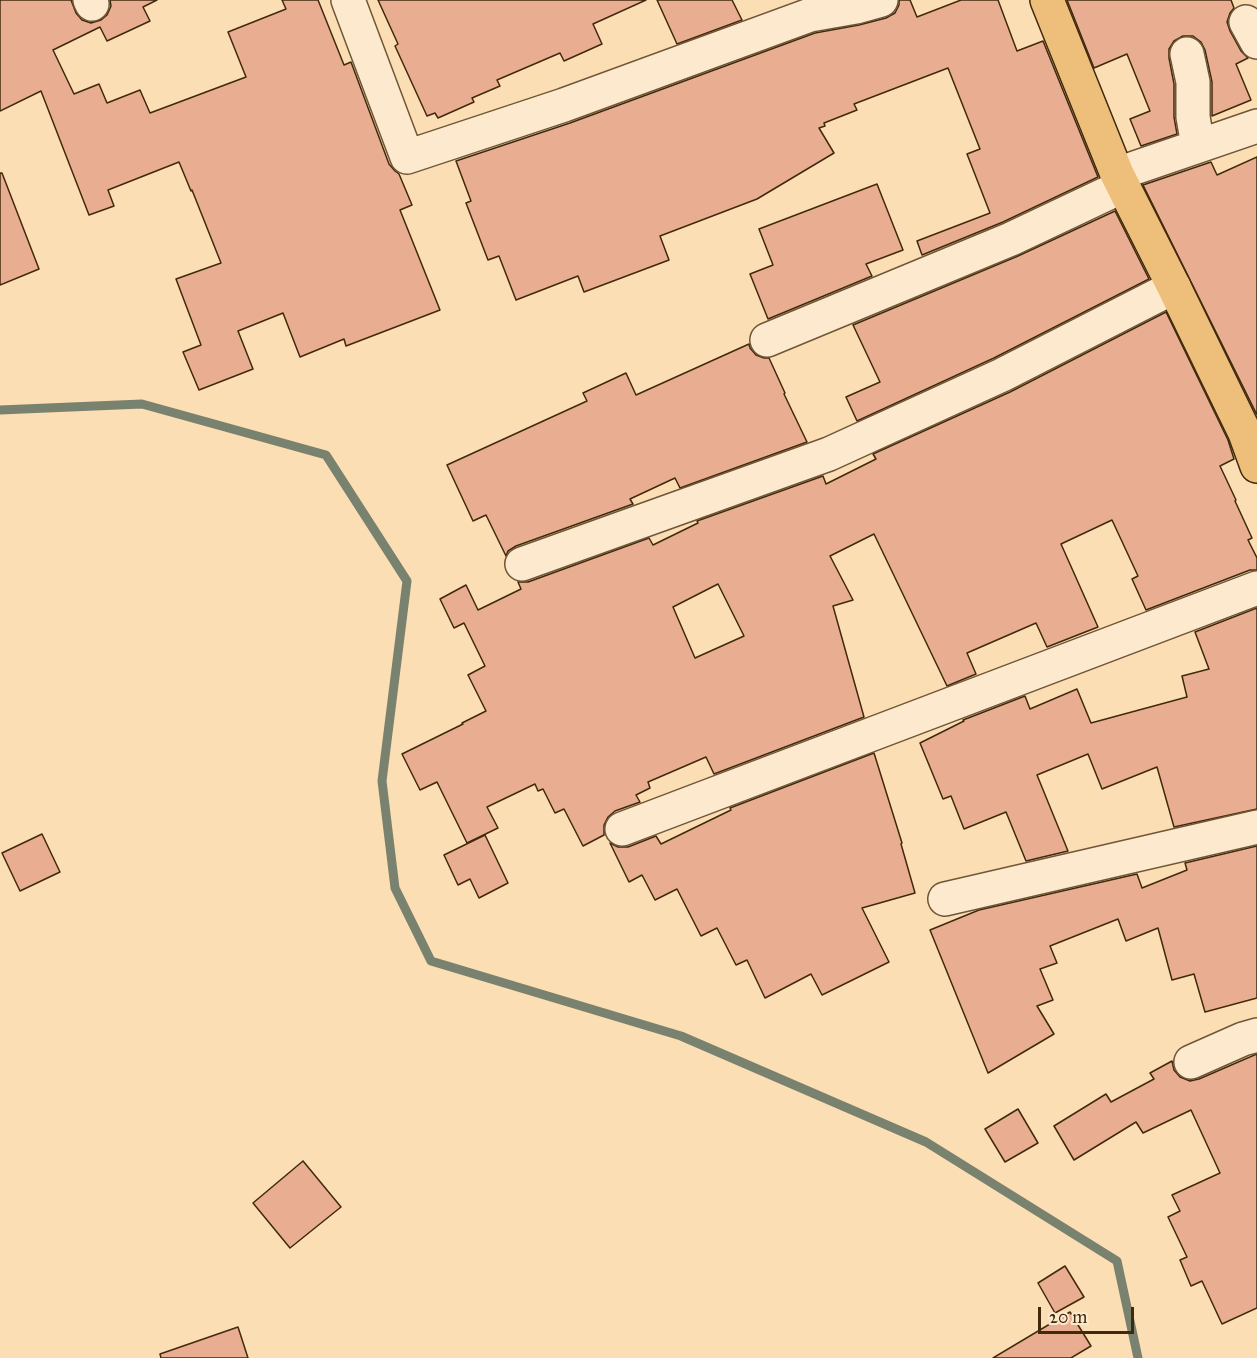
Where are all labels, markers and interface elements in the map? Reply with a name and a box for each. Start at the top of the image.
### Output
scale bar [1041,1295,1137,1333]
text: 20 m [1049,1306,1087,1328]

